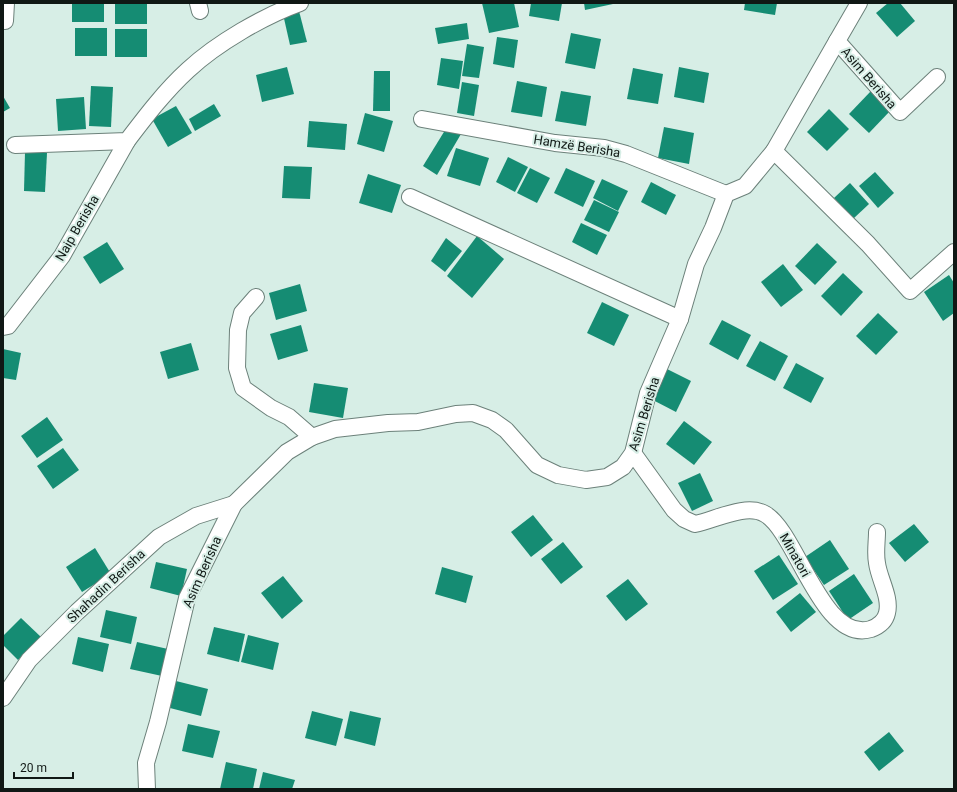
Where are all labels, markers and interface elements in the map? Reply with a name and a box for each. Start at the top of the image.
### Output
street label: Asim Berisha [838,44,900,112]
street label: Hamzë Berisha [533,132,621,160]
street label: Naip Berisha [52,192,102,264]
street label: Asim Berisha [626,375,662,453]
street label: Minatori [777,531,813,579]
street label: Asim Berisha [180,534,224,610]
street label: Shahadin Berisha [64,546,148,626]
scale bar [14,754,73,780]
text: 20 m [20,761,47,775]

